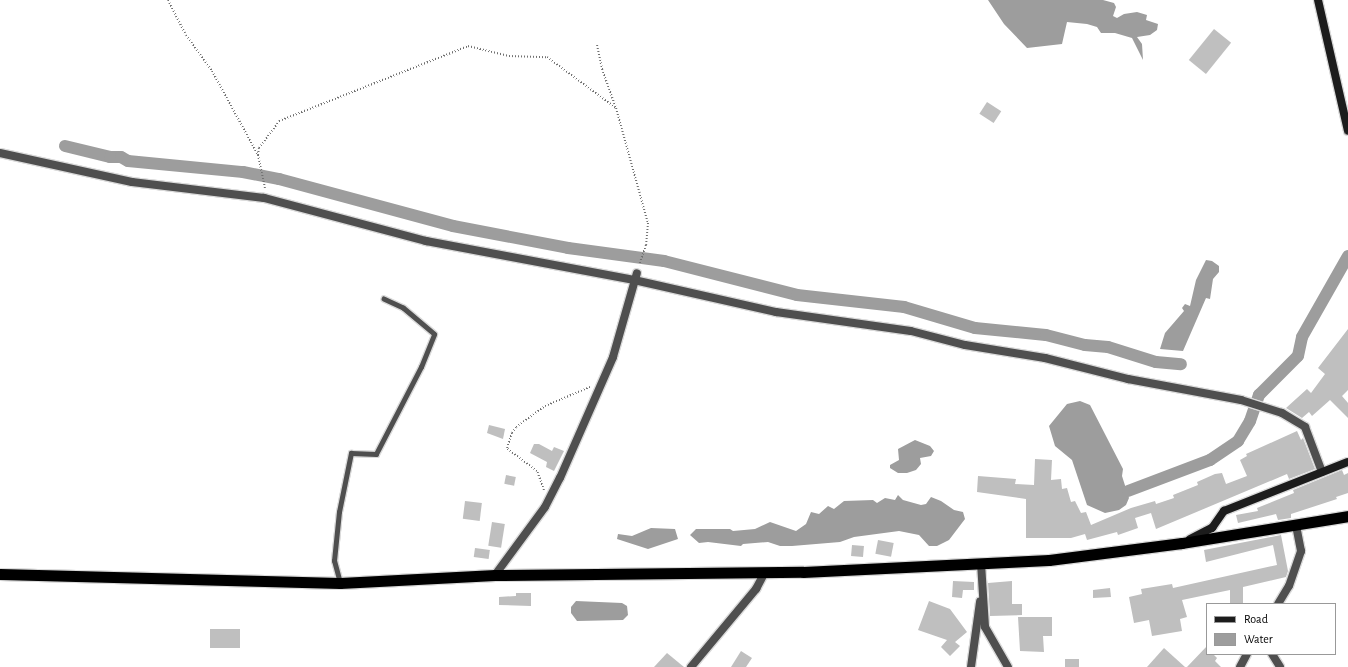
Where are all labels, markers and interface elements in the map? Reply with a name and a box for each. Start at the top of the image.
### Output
legend [1206,603,1336,655]
text: Road [1244,613,1268,625]
text: Water [1244,633,1273,645]

